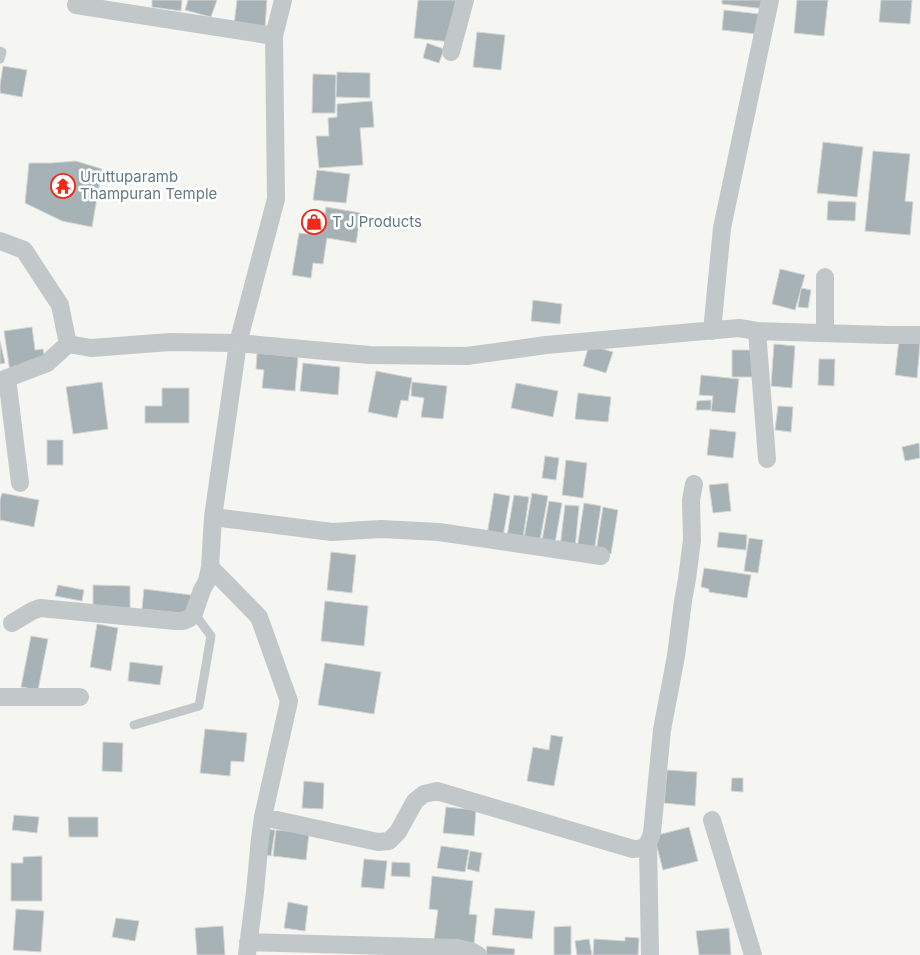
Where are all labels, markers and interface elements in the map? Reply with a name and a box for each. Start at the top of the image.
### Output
place label: Uruttuparamb Thampuran Temple [80,167,217,203]
temple icon: Uruttuparamb Thampuran Temple [50,173,76,199]
shop icon: T J Products [301,209,327,235]
place label: T J Products [332,212,422,231]

